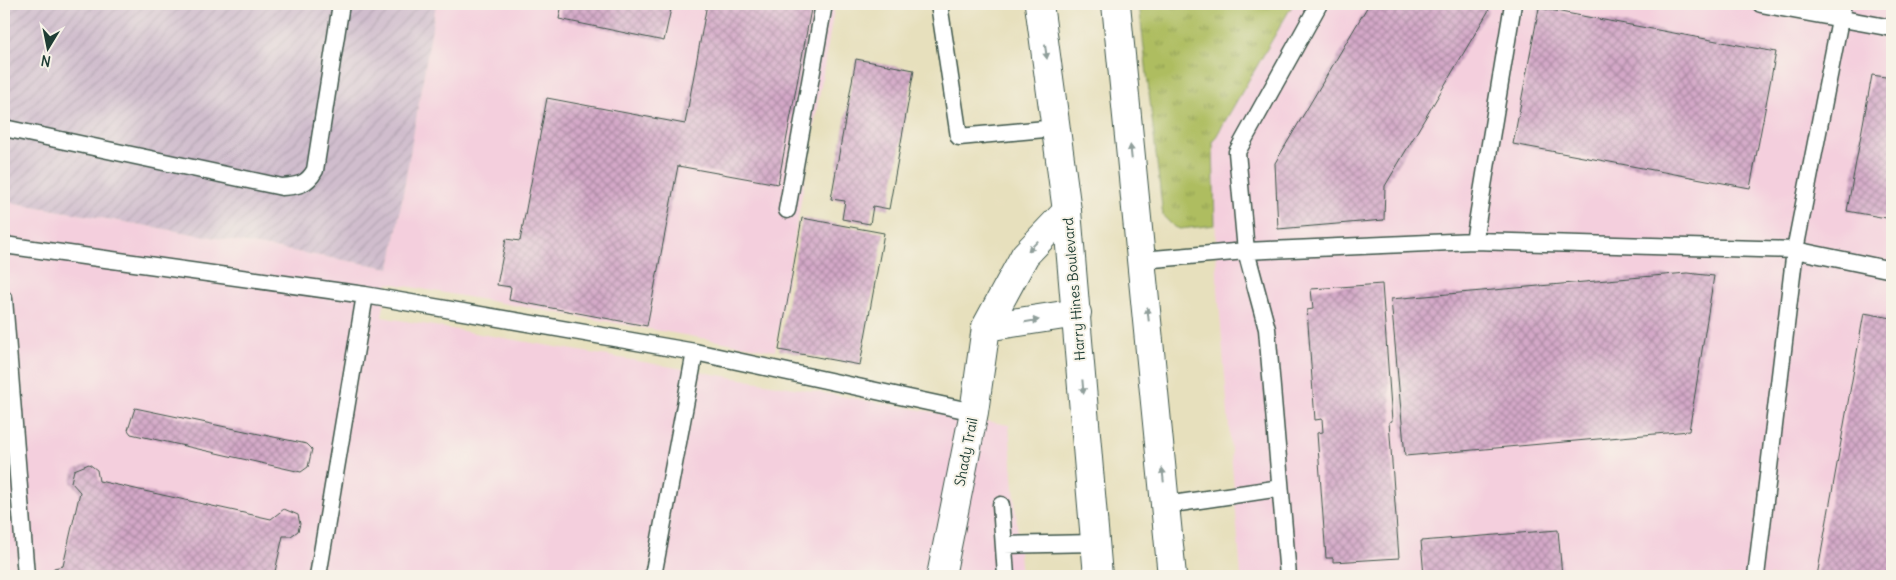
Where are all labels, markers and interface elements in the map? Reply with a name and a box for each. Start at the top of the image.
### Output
north arrow [22,22,72,72]
one-way arrow [1042,44,1050,60]
text: N [39,51,52,71]
one-way arrow [1127,144,1135,160]
street label: Harry Hines Boulevard [1059,217,1089,361]
one-way arrow [1027,240,1039,252]
one-way arrow [1143,305,1151,321]
one-way arrow [1024,316,1040,324]
one-way arrow [1079,380,1087,396]
street label: Shady Trail [951,416,981,488]
one-way arrow [1159,467,1167,483]

